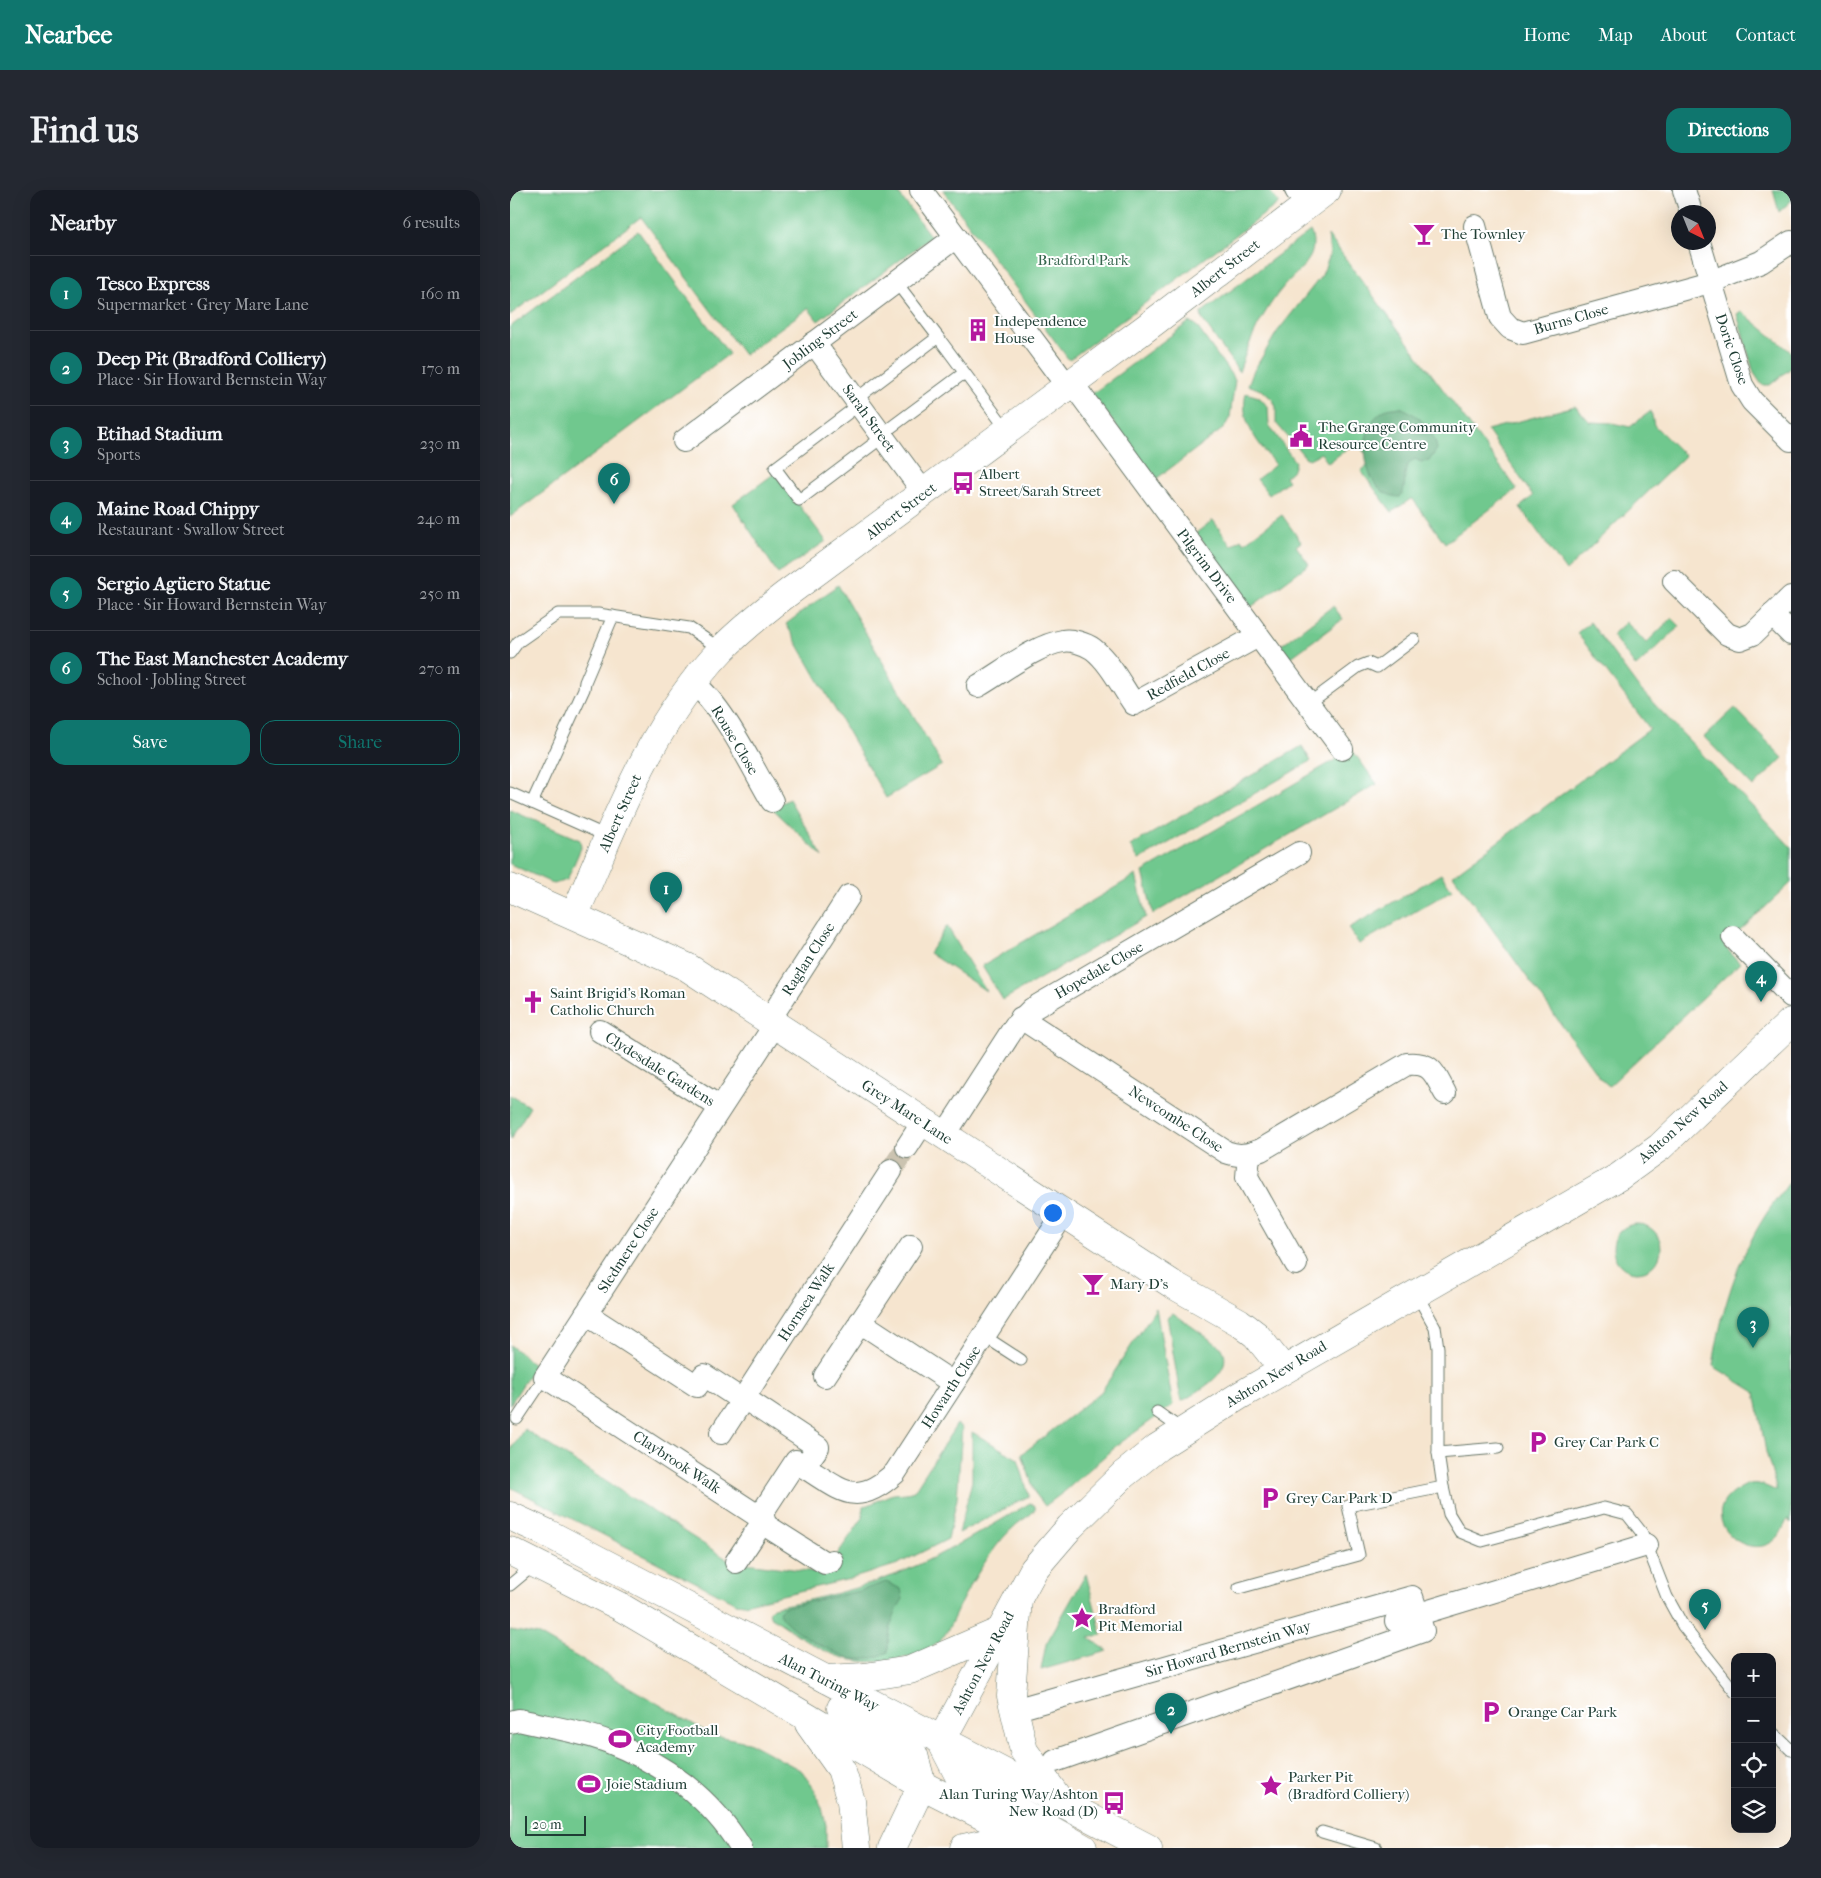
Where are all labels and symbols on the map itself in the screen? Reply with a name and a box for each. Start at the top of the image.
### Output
north arrow [1671,205,1716,250]
bar icon: The Townley [1411,221,1437,247]
place label: The Townley [1441,225,1527,243]
street label: Albert Street [1186,235,1264,301]
park label: Bradford Park [1038,251,1129,269]
street label: Burns Close [1532,300,1611,338]
street label: Jobling Street [778,305,861,373]
street label: Doric Close [1711,311,1753,388]
place label: Independence House [994,312,1087,347]
building icon: Independence House [965,317,991,343]
street label: Sarah Street [838,381,900,456]
place label: The Grange Community Resource Centre [1318,418,1477,453]
public building icon: The Grange Community Resource Centre [1288,423,1314,449]
pin: 6 [598,463,630,504]
place label: Albert Street/Sarah Street [978,465,1102,500]
bus stop icon: Albert Street/Sarah Street [950,470,976,496]
street label: Albert Street [861,478,940,544]
street label: Pilgrim Drive [1173,525,1241,607]
street label: Redfield Close [1143,644,1233,704]
street label: Rouse Close [707,702,763,778]
street label: Albert Street [594,771,646,856]
pin: 1 [650,872,682,913]
street label: Raglan Close [778,918,839,999]
street label: Hopedale Close [1051,937,1147,1003]
pin: 4 [1745,961,1777,1002]
place label: Saint Brigid's Roman Catholic Church [550,984,686,1019]
church icon: Saint Brigid's Roman Catholic Church [520,989,546,1015]
street label: Clydesdale Gardens [602,1028,719,1110]
street label: Grey Mare Lane [858,1076,956,1148]
street label: Ashton New Road [1634,1076,1732,1168]
street label: Newcombe Close [1125,1082,1227,1157]
your location [1040,1200,1066,1226]
street label: Sledmere Close [594,1203,663,1296]
street label: Hornsea Walk [774,1259,838,1345]
bar icon: Mary D's [1080,1271,1106,1297]
place label: Mary D's [1110,1275,1169,1293]
pin: 3 [1737,1307,1769,1348]
street label: Ashton New Road [1221,1336,1330,1412]
street label: Howarth Close [918,1342,985,1432]
street label: Claybrook Walk [630,1427,725,1497]
parking icon: Grey Car Park C [1525,1429,1551,1455]
place label: Grey Car Park C [1554,1433,1659,1451]
parking icon: Grey Car Park D [1257,1485,1283,1511]
place label: Grey Car Park D [1286,1489,1392,1507]
pin: 5 [1689,1589,1721,1630]
place label: Bradford Pit Memorial [1098,1600,1183,1635]
place icon: Bradford Pit Memorial [1069,1605,1095,1631]
street label: Ashton New Road [948,1608,1018,1719]
street label: Sir Howard Bernstein Way [1143,1616,1314,1681]
street label: Alan Turing Way [775,1649,883,1715]
pin: 2 [1155,1693,1187,1734]
parking icon: Orange Car Park [1478,1699,1504,1725]
place label: Orange Car Park [1508,1703,1617,1721]
place label: City Football Academy [635,1721,718,1756]
sports icon: City Football Academy [607,1726,633,1752]
place label: Parker Pit (Bradford Colliery) [1288,1768,1409,1803]
sports icon: Joie Stadium [576,1771,602,1797]
place icon: Parker Pit (Bradford Colliery) [1258,1773,1284,1799]
place label: Joie Stadium [605,1775,688,1793]
place label: Alan Turing Way/Ashton New Road (D) [938,1785,1098,1820]
bus stop icon: Alan Turing Way/Ashton New Road (D) [1101,1790,1127,1816]
scale bar [525,1813,586,1836]

